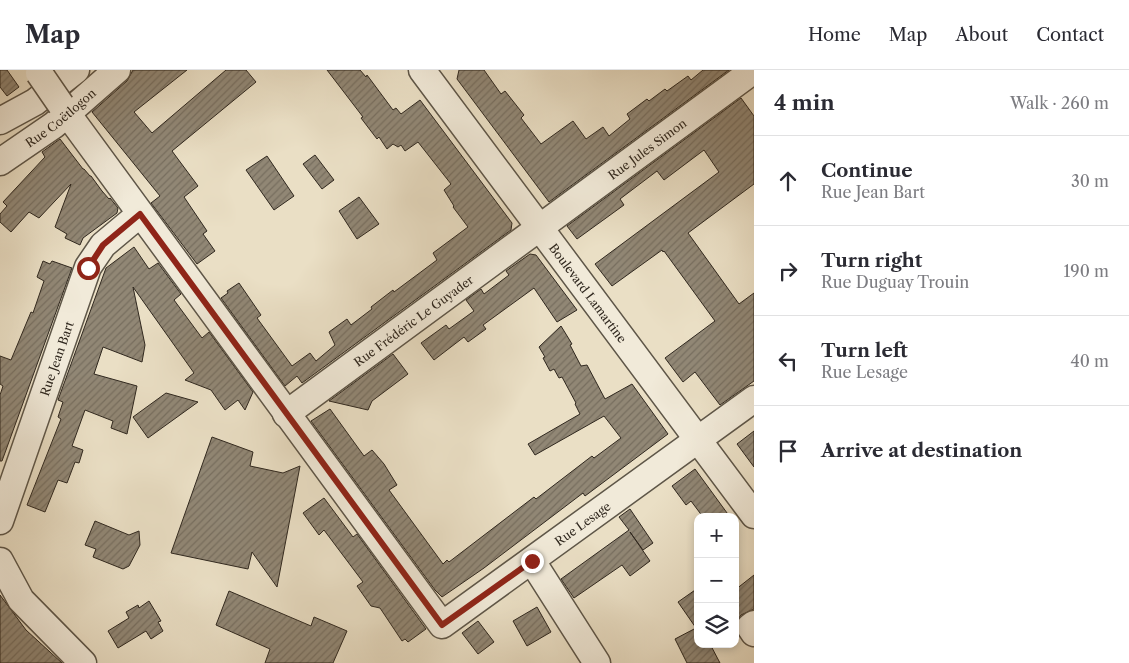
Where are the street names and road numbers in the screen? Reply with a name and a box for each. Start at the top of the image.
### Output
street label: Rue Coëtlogon [22,85,99,150]
street label: Rue Jules Simon [605,115,689,182]
street label: Boulevard Lamartine [546,240,630,346]
street label: Rue Frédéric Le Guyader [351,272,476,369]
street label: Rue Jean Bart [36,318,76,398]
street label: Rue Lesage [552,498,613,549]

